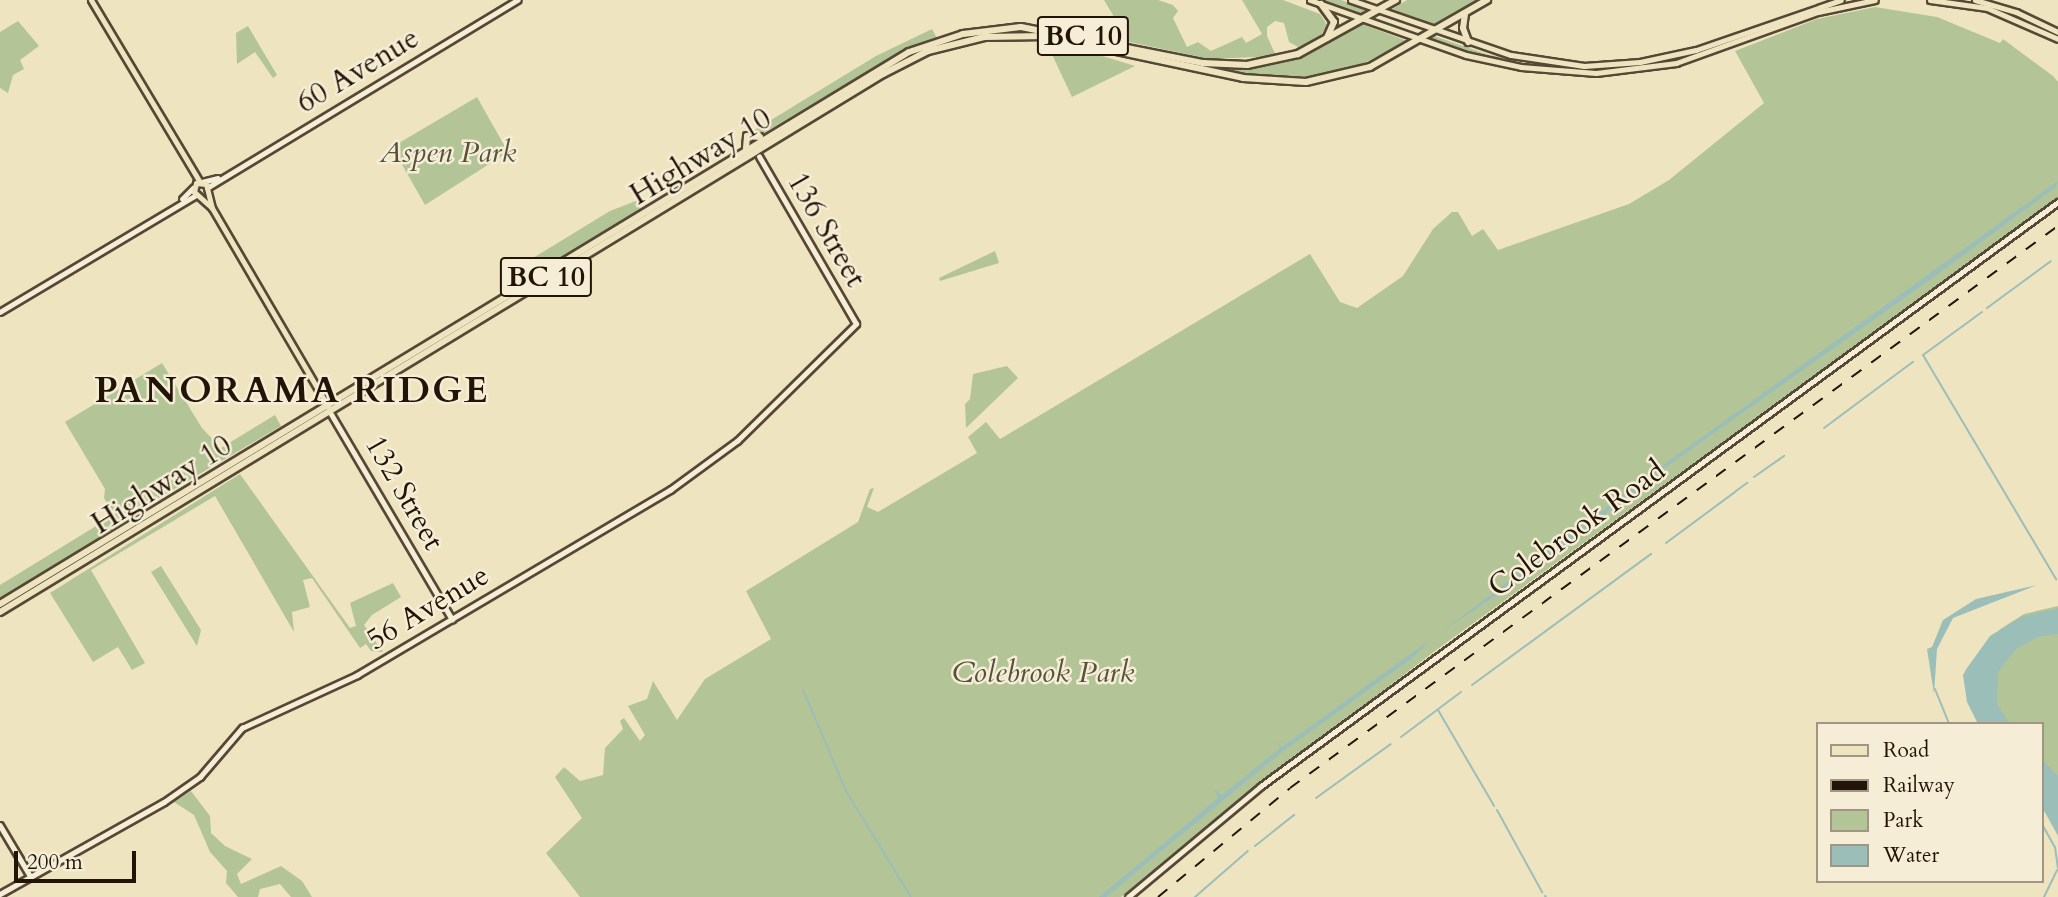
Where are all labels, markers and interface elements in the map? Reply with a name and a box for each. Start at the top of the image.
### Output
road number: BC 10 [1036,12,1130,60]
street label: 60 Avenue [290,21,426,121]
street label: Highway 10 [624,101,778,213]
park label: Aspen Park [380,135,516,171]
street label: 136 Street [779,166,873,294]
road number: BC 10 [499,252,593,302]
district label: PANORAMA RIDGE [96,368,488,412]
street label: Highway 10 [85,428,239,542]
street label: 132 Street [357,429,451,557]
street label: Colebrook Road [1482,453,1672,605]
street label: 56 Avenue [360,558,496,658]
park label: Colebrook Park [952,655,1134,691]
legend [1816,722,2044,883]
text: Road [1883,736,1929,765]
text: Railway [1883,771,1955,800]
text: Park [1883,806,1923,835]
scale bar [18,838,140,882]
text: Water [1883,841,1939,870]
text: 200 m [27,848,83,877]

